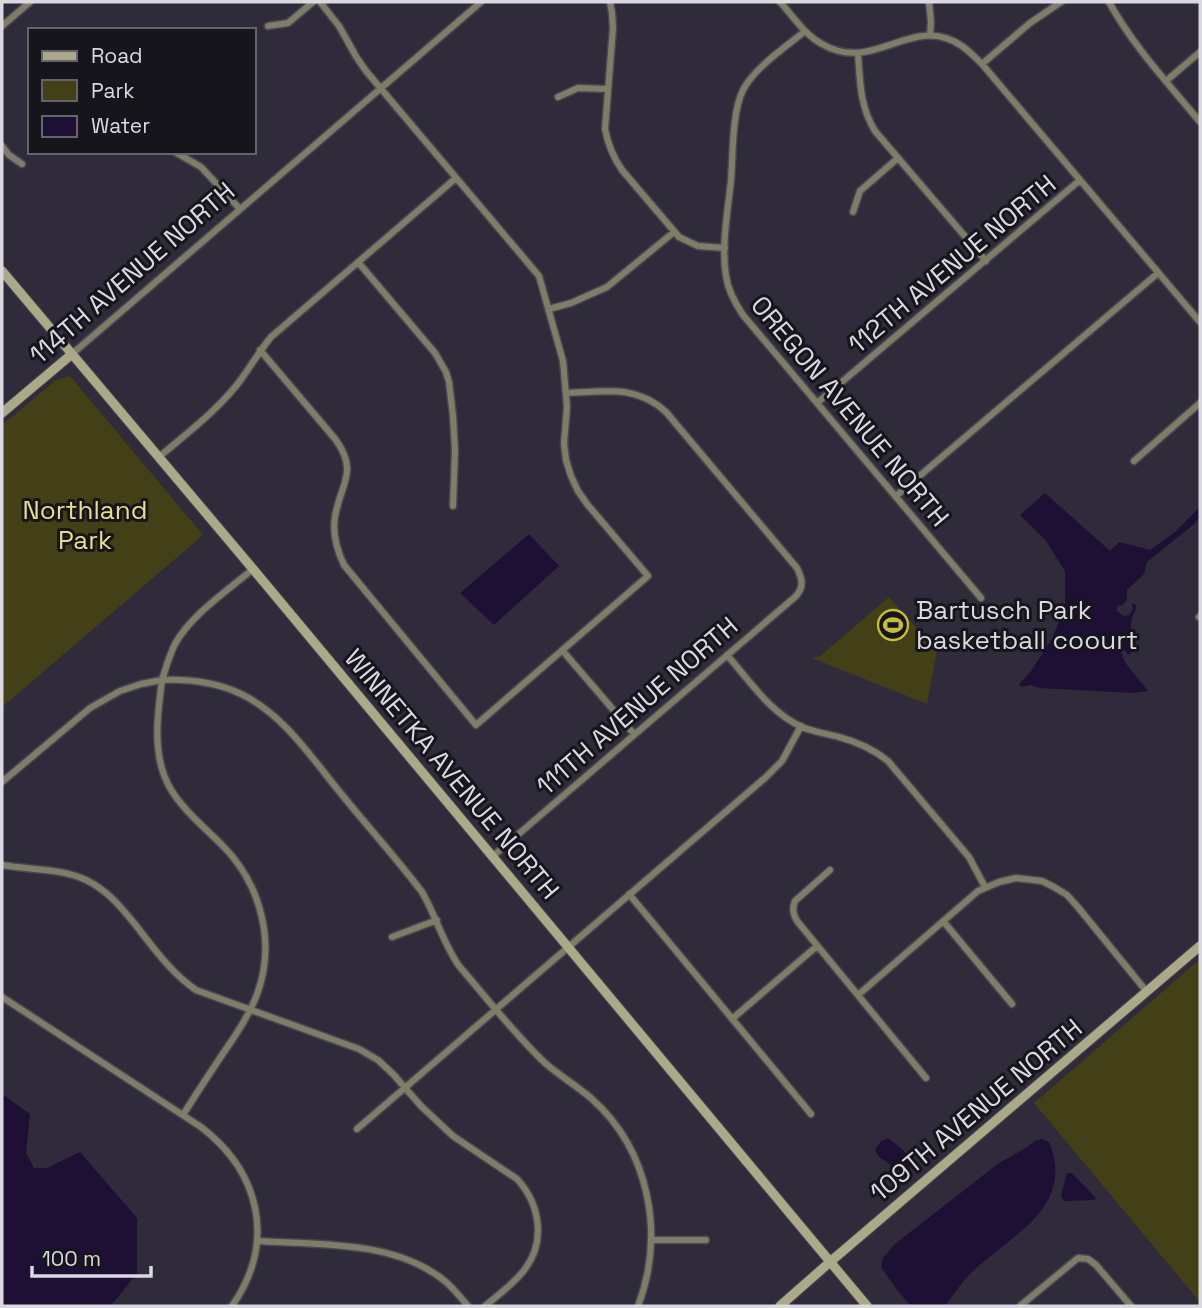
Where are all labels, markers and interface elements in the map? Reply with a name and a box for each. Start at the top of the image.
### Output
legend [28,28,256,154]
text: Road [91,42,143,69]
text: Park [91,77,135,104]
text: Water [91,112,150,139]
street label: 112TH AVENUE NORTH [841,167,1063,361]
street label: 114TH AVENUE NORTH [22,174,242,372]
street label: OREGON AVENUE NORTH [743,288,957,534]
park label: Northland Park [22,493,148,557]
place label: Bartusch Park basketball coourt [916,593,1138,657]
sports icon: Bartusch Park basketball coourt [876,608,910,642]
street label: 111TH AVENUE NORTH [529,609,745,803]
street label: WINNETKA AVENUE NORTH [337,642,567,906]
street label: 109TH AVENUE NORTH [863,1011,1089,1209]
scale bar [32,1234,150,1278]
text: 100 m [42,1245,101,1272]

